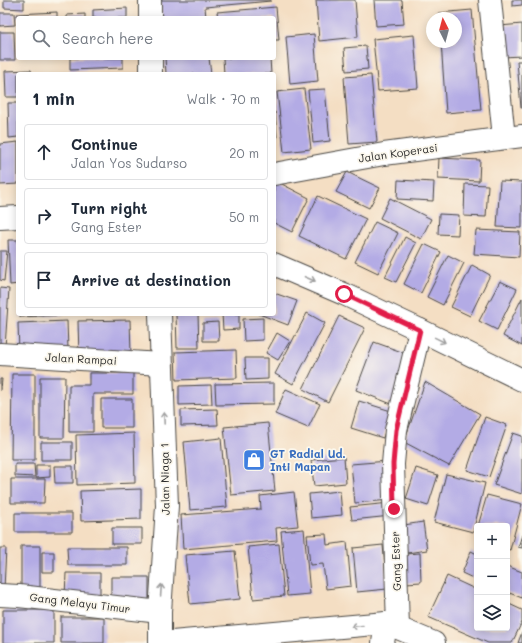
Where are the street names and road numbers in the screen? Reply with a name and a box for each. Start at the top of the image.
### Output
street label: Jalan Koperasi [357,140,439,165]
street label: Jalan Rampai [45,349,117,368]
street label: Jalan Niaga 1 [156,443,173,515]
street label: Gang Ester [387,531,404,591]
street label: Gang Melayu Timur [29,589,131,616]

